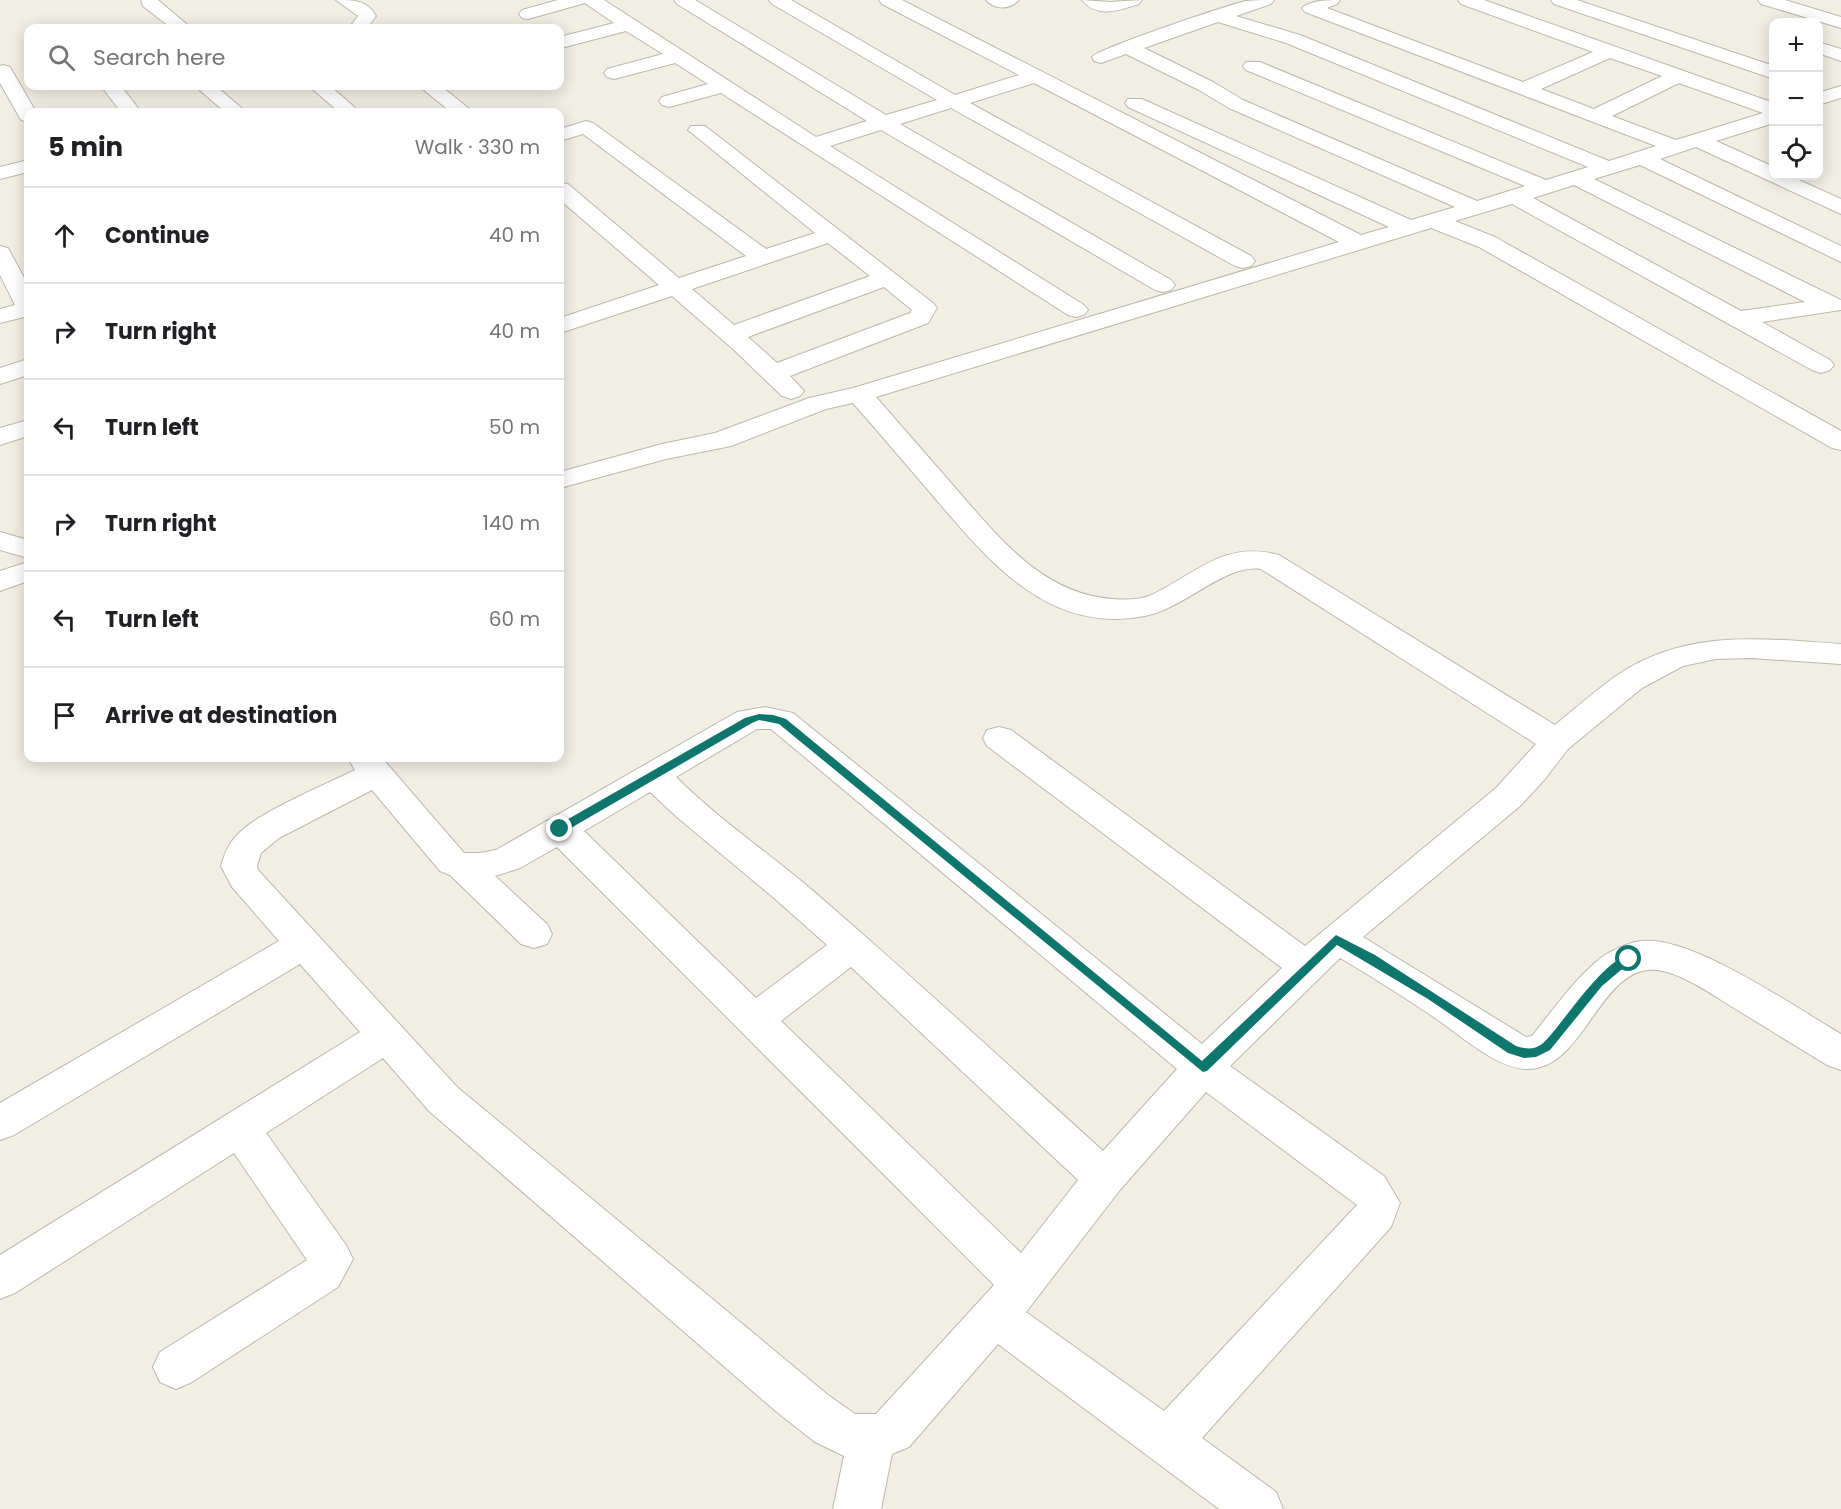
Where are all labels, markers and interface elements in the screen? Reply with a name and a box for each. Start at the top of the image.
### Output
map controls [1769,18,1823,180]
button: + [1769,18,1823,72]
search box [24,24,564,90]
icon: search [45,41,78,74]
text: Search here [93,42,226,73]
button: − [1769,72,1823,126]
button: locate [1769,126,1823,180]
text: 5 min [48,129,123,165]
text: Walk · 330 m [415,133,540,161]
icon: ahead [48,219,81,252]
text: Continue [105,220,209,251]
text: 40 m [489,221,540,249]
icon: right [48,315,81,348]
text: Turn right [105,316,216,347]
text: 40 m [489,317,540,345]
icon: left [48,411,81,444]
text: Turn left [105,412,199,443]
text: 50 m [489,413,540,441]
icon: right [48,507,81,540]
text: Turn right [105,508,216,539]
text: 140 m [483,509,540,537]
icon: left [48,603,81,636]
text: Turn left [105,604,199,635]
text: 60 m [489,605,540,633]
icon: arrive [48,699,81,732]
text: Arrive at destination [105,700,337,731]
route end [546,815,572,841]
route start [1615,945,1641,971]

